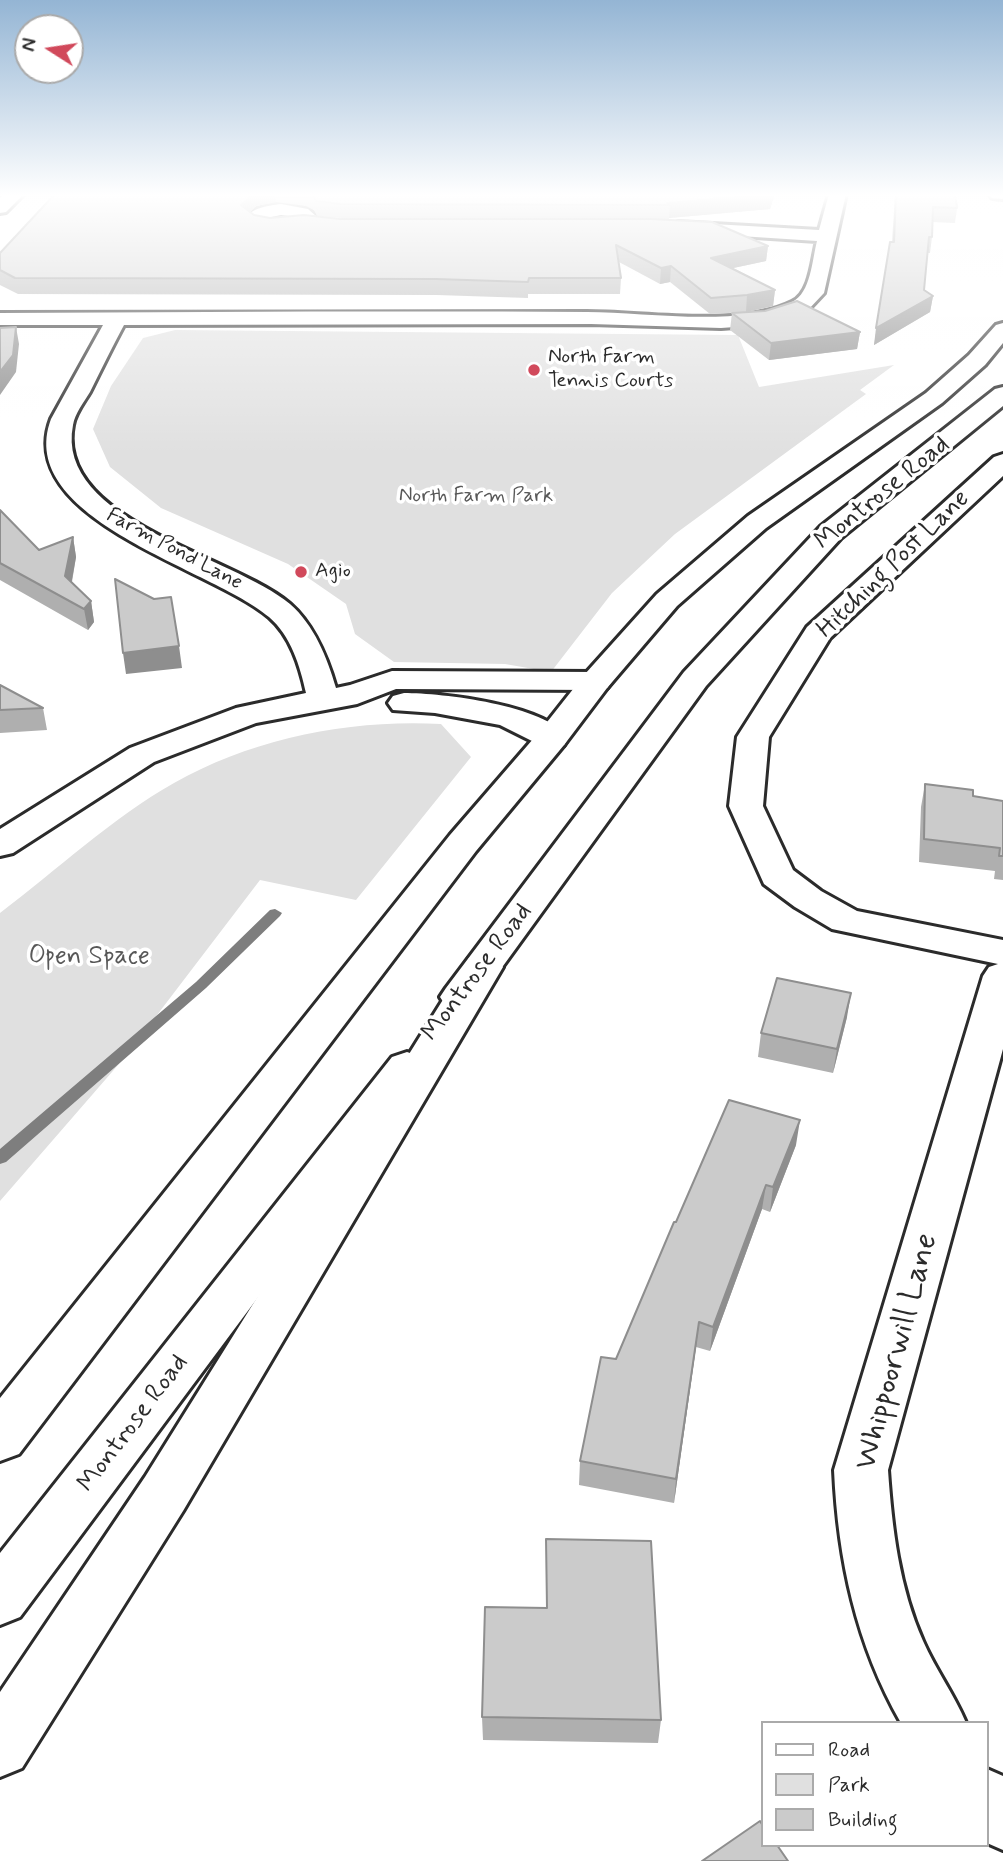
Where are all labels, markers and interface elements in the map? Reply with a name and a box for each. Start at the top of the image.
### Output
north arrow [14,14,84,84]
text: N [16,36,43,54]
place label: North Farm Tennis Courts [548,345,673,395]
marker: North Farm Tennis Courts [526,362,542,378]
street label: Montrose Road [809,430,957,558]
park label: North Farm Park [399,484,553,510]
street label: Hitching Post Lane [811,484,977,646]
street label: Farm Pond Lane [102,504,246,596]
place label: Agio [315,559,351,585]
marker: Agio [293,564,309,580]
street label: Montrose Road [416,898,540,1048]
park label: Open Space [28,942,150,974]
street label: Whippoorwill Lane [848,1230,948,1474]
street label: Montrose Road [72,1349,196,1499]
legend [762,1721,989,1847]
text: Road [828,1736,870,1764]
text: Park [828,1771,870,1799]
text: Building [828,1806,898,1834]

